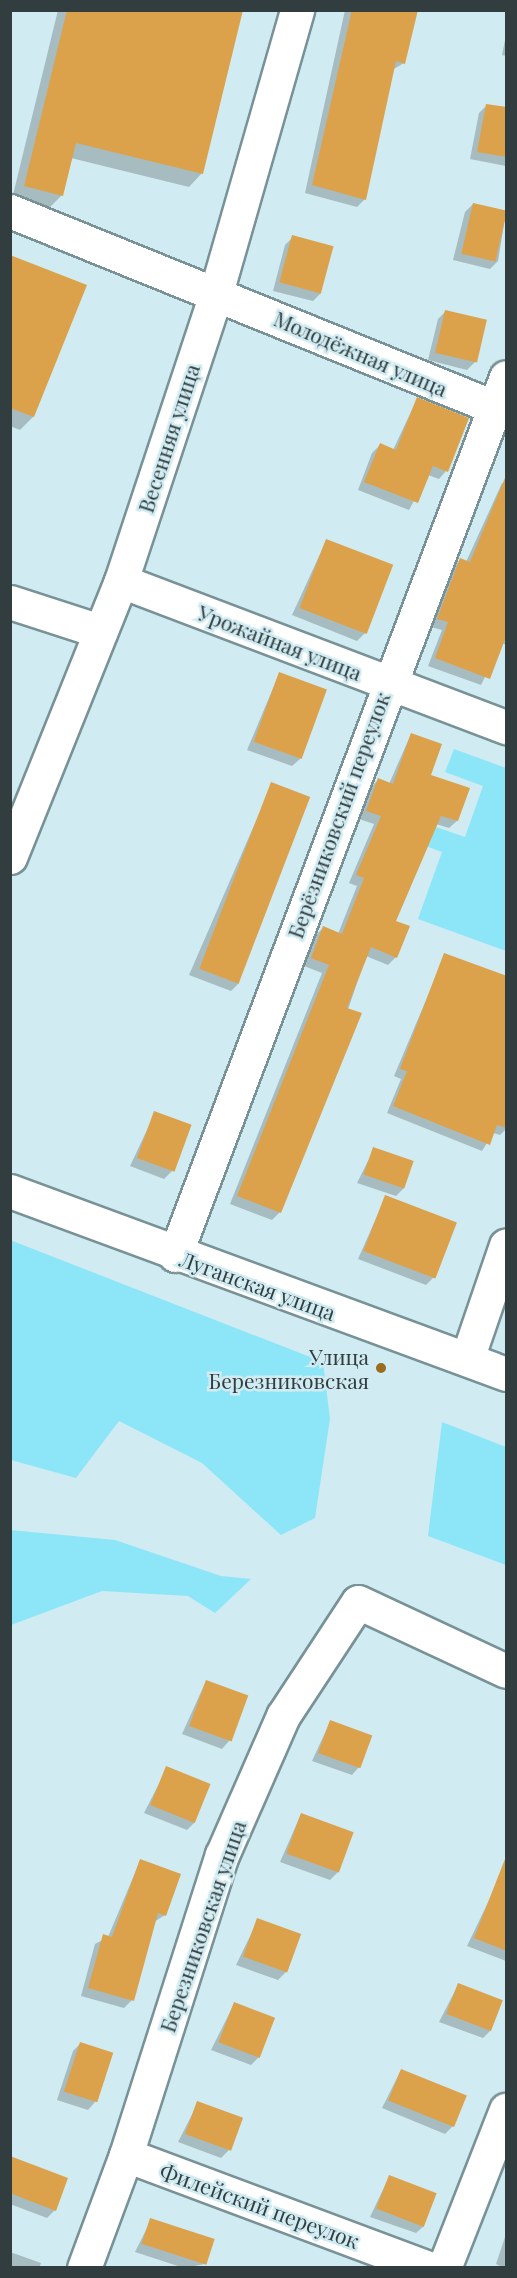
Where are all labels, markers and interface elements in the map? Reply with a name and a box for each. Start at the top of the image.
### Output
street label: Молодёжная улица [271,305,451,401]
street label: Весенняя улица [132,361,204,515]
street label: Урожайная улица [194,599,366,685]
street label: Берёзниковский переулок [282,689,394,941]
street label: Луганская улица [177,1245,339,1325]
place label: Улица Березниковская [209,1343,369,1393]
marker: Улица Березниковская [374,1361,388,1375]
street label: Березниковская улица [154,1817,250,2035]
street label: Филейский переулок [157,2157,363,2253]

